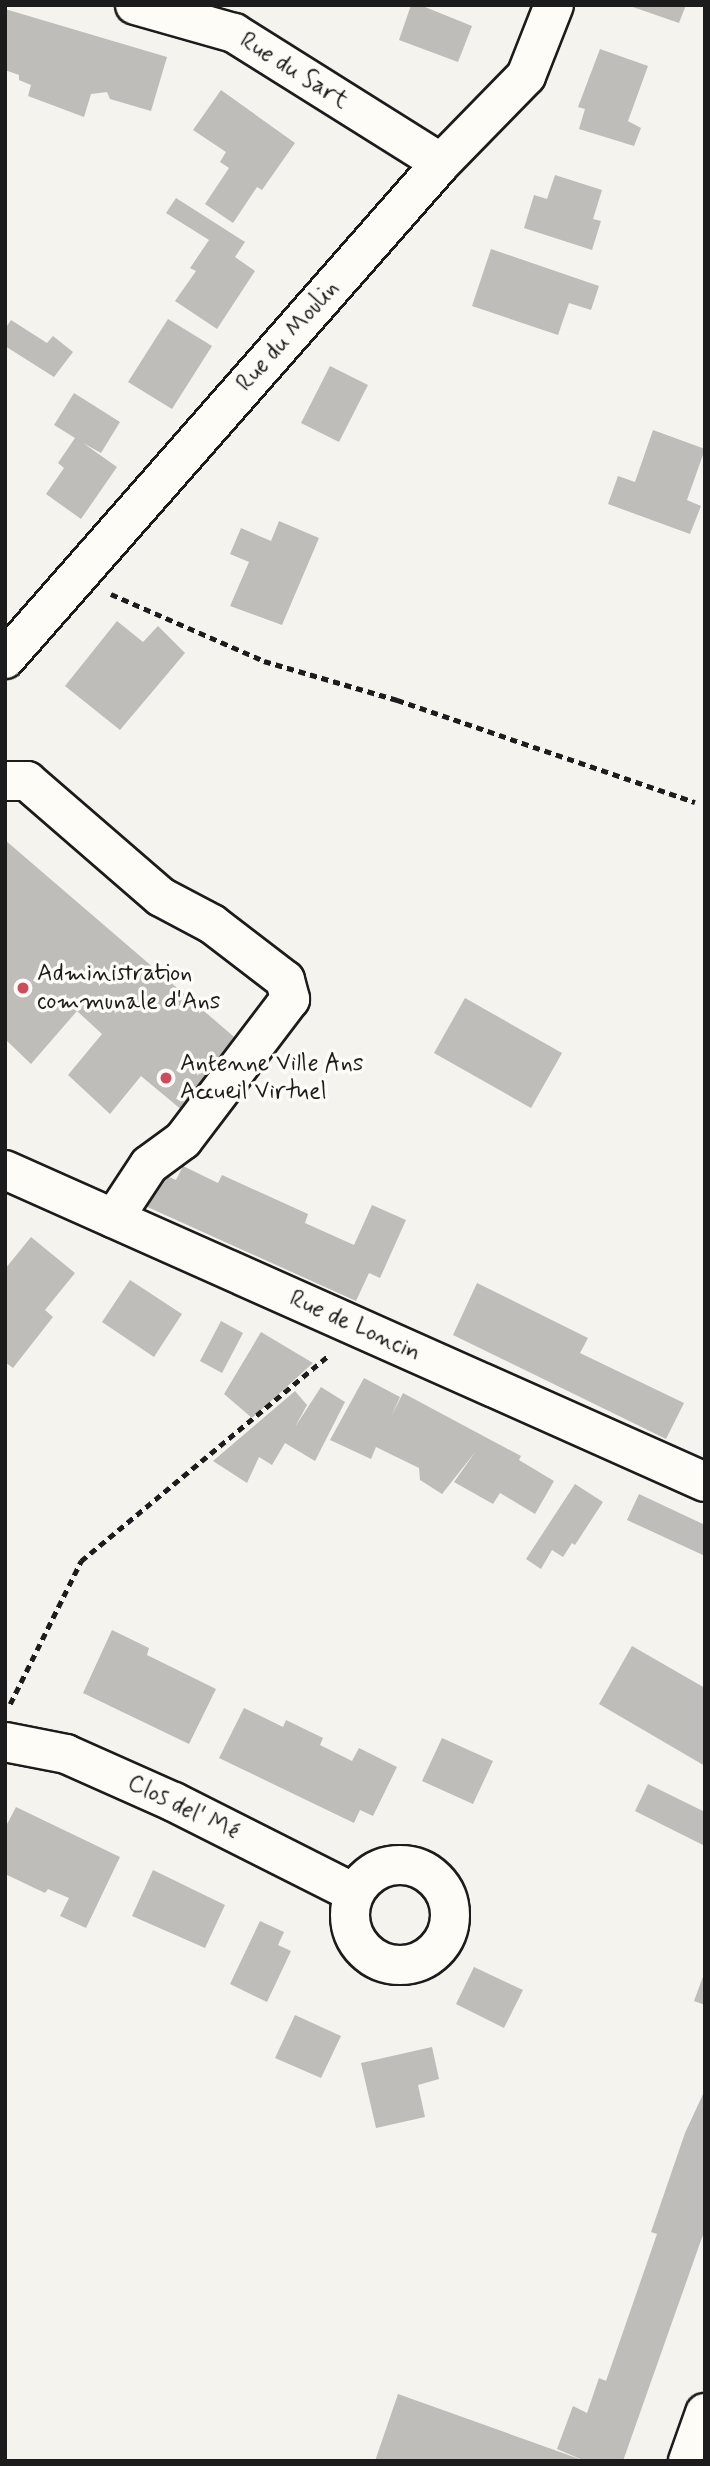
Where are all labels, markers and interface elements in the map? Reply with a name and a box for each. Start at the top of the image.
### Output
street label: Rue du Sart [237,28,351,114]
street label: Rue du Moulin [232,276,344,396]
place label: Administration communale d'Ans [37,960,219,1016]
marker: Administration communale d'Ans [15,980,31,996]
place label: Antenne Ville Ans Accueil Virtuel [180,1050,364,1106]
marker: Antenne Ville Ans Accueil Virtuel [158,1070,174,1086]
street label: Rue de Loncin [287,1285,423,1367]
street label: Clos del' Mé [122,1768,244,1848]

